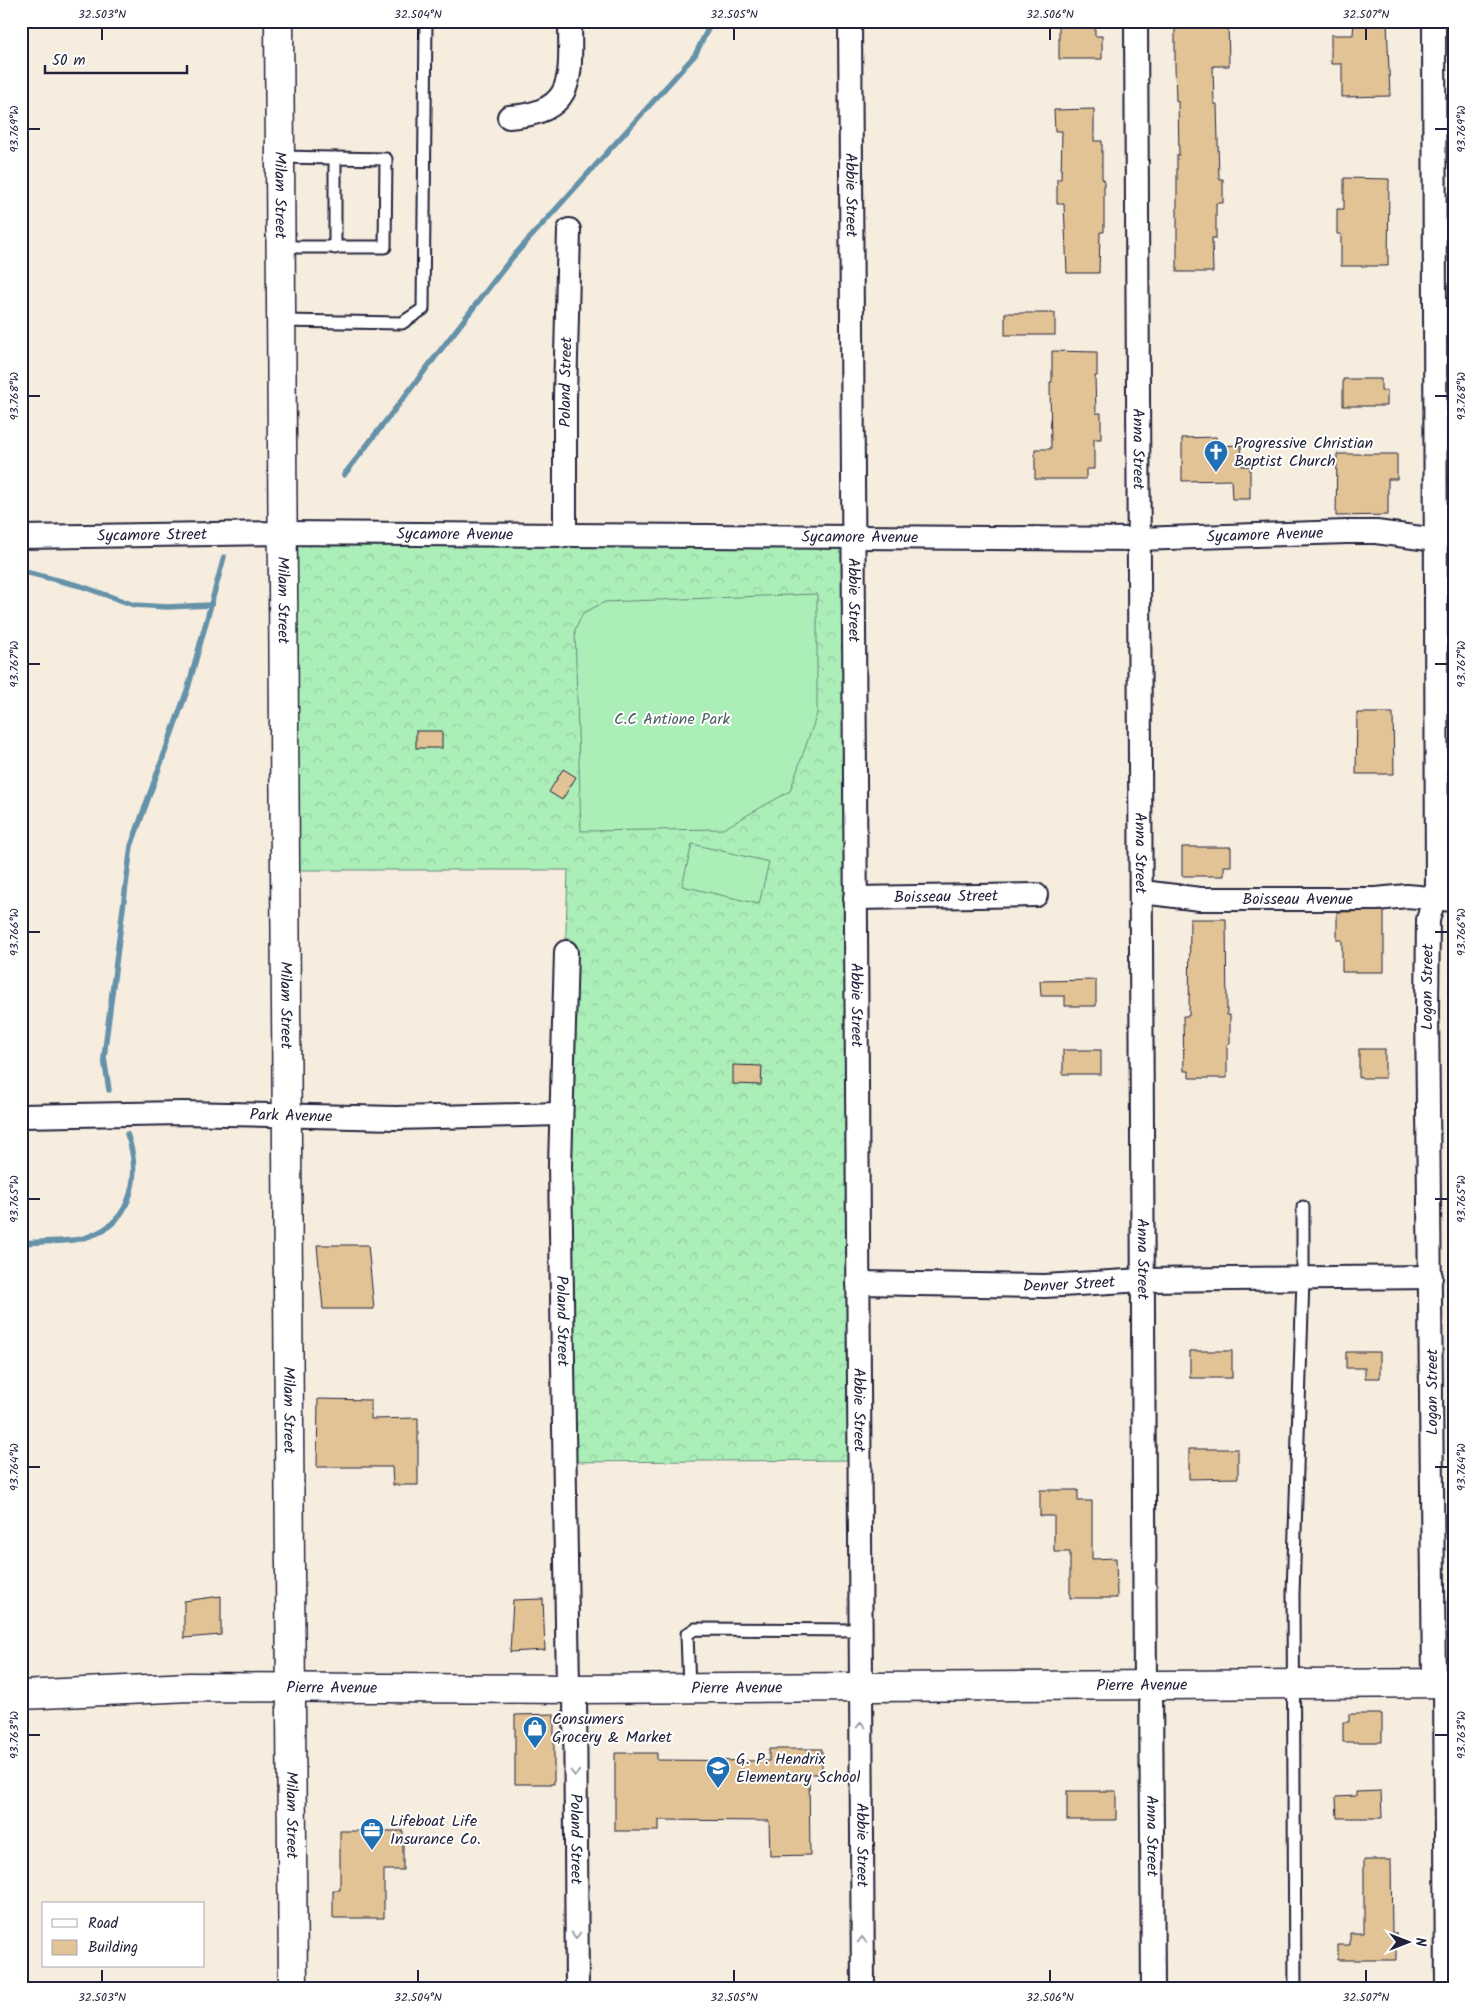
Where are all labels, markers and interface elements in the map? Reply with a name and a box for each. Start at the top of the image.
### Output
text: 32.503°N [78,5,126,24]
text: 32.504°N [394,5,442,24]
text: 32.505°N [710,5,758,24]
text: 32.506°N [1026,5,1074,24]
text: 32.507°N [1343,5,1389,24]
scale bar [45,42,188,74]
text: 50 m [52,49,86,73]
text: 93.769°W [5,105,24,153]
text: 93.769°W [1452,105,1471,153]
street label: Milam Street [267,151,293,240]
street label: Abbie Street [838,153,864,238]
street label: Poland Street [552,335,579,427]
text: 93.768°W [5,372,24,420]
text: 93.768°W [1452,372,1471,420]
street label: Anna Street [1126,408,1151,491]
place label: Progressive Christian Baptist Church [1234,431,1373,474]
church icon: Progressive Christian Baptist Church [1203,439,1229,473]
street label: Sycamore Avenue [1206,520,1324,549]
street label: Sycamore Avenue [397,521,513,547]
street label: Sycamore Street [97,522,208,548]
street label: Sycamore Avenue [802,524,918,550]
street label: Milam Street [270,556,296,645]
street label: Abbie Street [841,558,867,643]
text: 93.767°W [5,641,24,687]
text: 93.767°W [1452,641,1471,687]
park label: C.C Antione Park [614,707,730,732]
street label: Anna Street [1128,812,1153,895]
street label: Boisseau Street [894,883,999,910]
street label: Boisseau Avenue [1242,887,1353,912]
text: 93.766°W [5,908,24,956]
text: 93.766°W [1452,908,1471,956]
street label: Logan Street [1414,943,1440,1031]
street label: Milam Street [273,961,299,1050]
street label: Abbie Street [844,963,869,1048]
street label: Park Avenue [249,1102,333,1129]
text: 93.765°W [5,1175,24,1223]
text: 93.765°W [1452,1175,1471,1223]
street label: Anna Street [1130,1218,1155,1301]
street label: Denver Street [1023,1269,1117,1299]
street label: Poland Street [549,1275,576,1367]
street label: Logan Street [1420,1348,1445,1435]
street label: Milam Street [276,1366,302,1455]
street label: Abbie Street [846,1368,872,1453]
text: 93.764°W [5,1443,24,1491]
text: 93.764°W [1452,1443,1471,1491]
street label: Pierre Avenue [1096,1672,1187,1698]
street label: Pierre Avenue [286,1675,377,1700]
street label: Pierre Avenue [691,1675,782,1701]
place label: Consumers Grocery & Market [552,1707,673,1750]
text: 93.763°W [5,1711,24,1759]
text: 93.763°W [1452,1711,1471,1759]
shop icon: Consumers Grocery & Market [522,1715,548,1749]
one-way arrow [856,1721,866,1728]
place label: G. P. Hendrix Elementary School [736,1747,861,1790]
school or university icon: G. P. Hendrix Elementary School [705,1755,731,1789]
one-way arrow [570,1769,580,1777]
street label: Milam Street [279,1771,305,1860]
street label: Poland Street [563,1793,589,1885]
street label: Anna Street [1139,1795,1165,1878]
street label: Abbie Street [849,1803,875,1888]
place label: Lifeboat Life Insurance Co. [390,1809,481,1852]
office icon: Lifeboat Life Insurance Co. [359,1817,385,1851]
legend [42,1902,205,1968]
text: Road [88,1912,119,1936]
north arrow [1382,1918,1432,1968]
one-way arrow [571,1932,581,1939]
text: Building [88,1936,138,1960]
one-way arrow [857,1936,867,1944]
text: N [1409,1938,1431,1947]
text: 32.503°N [78,1988,126,2007]
text: 32.504°N [394,1988,442,2007]
text: 32.505°N [710,1988,758,2007]
text: 32.506°N [1026,1988,1074,2007]
text: 32.507°N [1343,1988,1389,2007]

